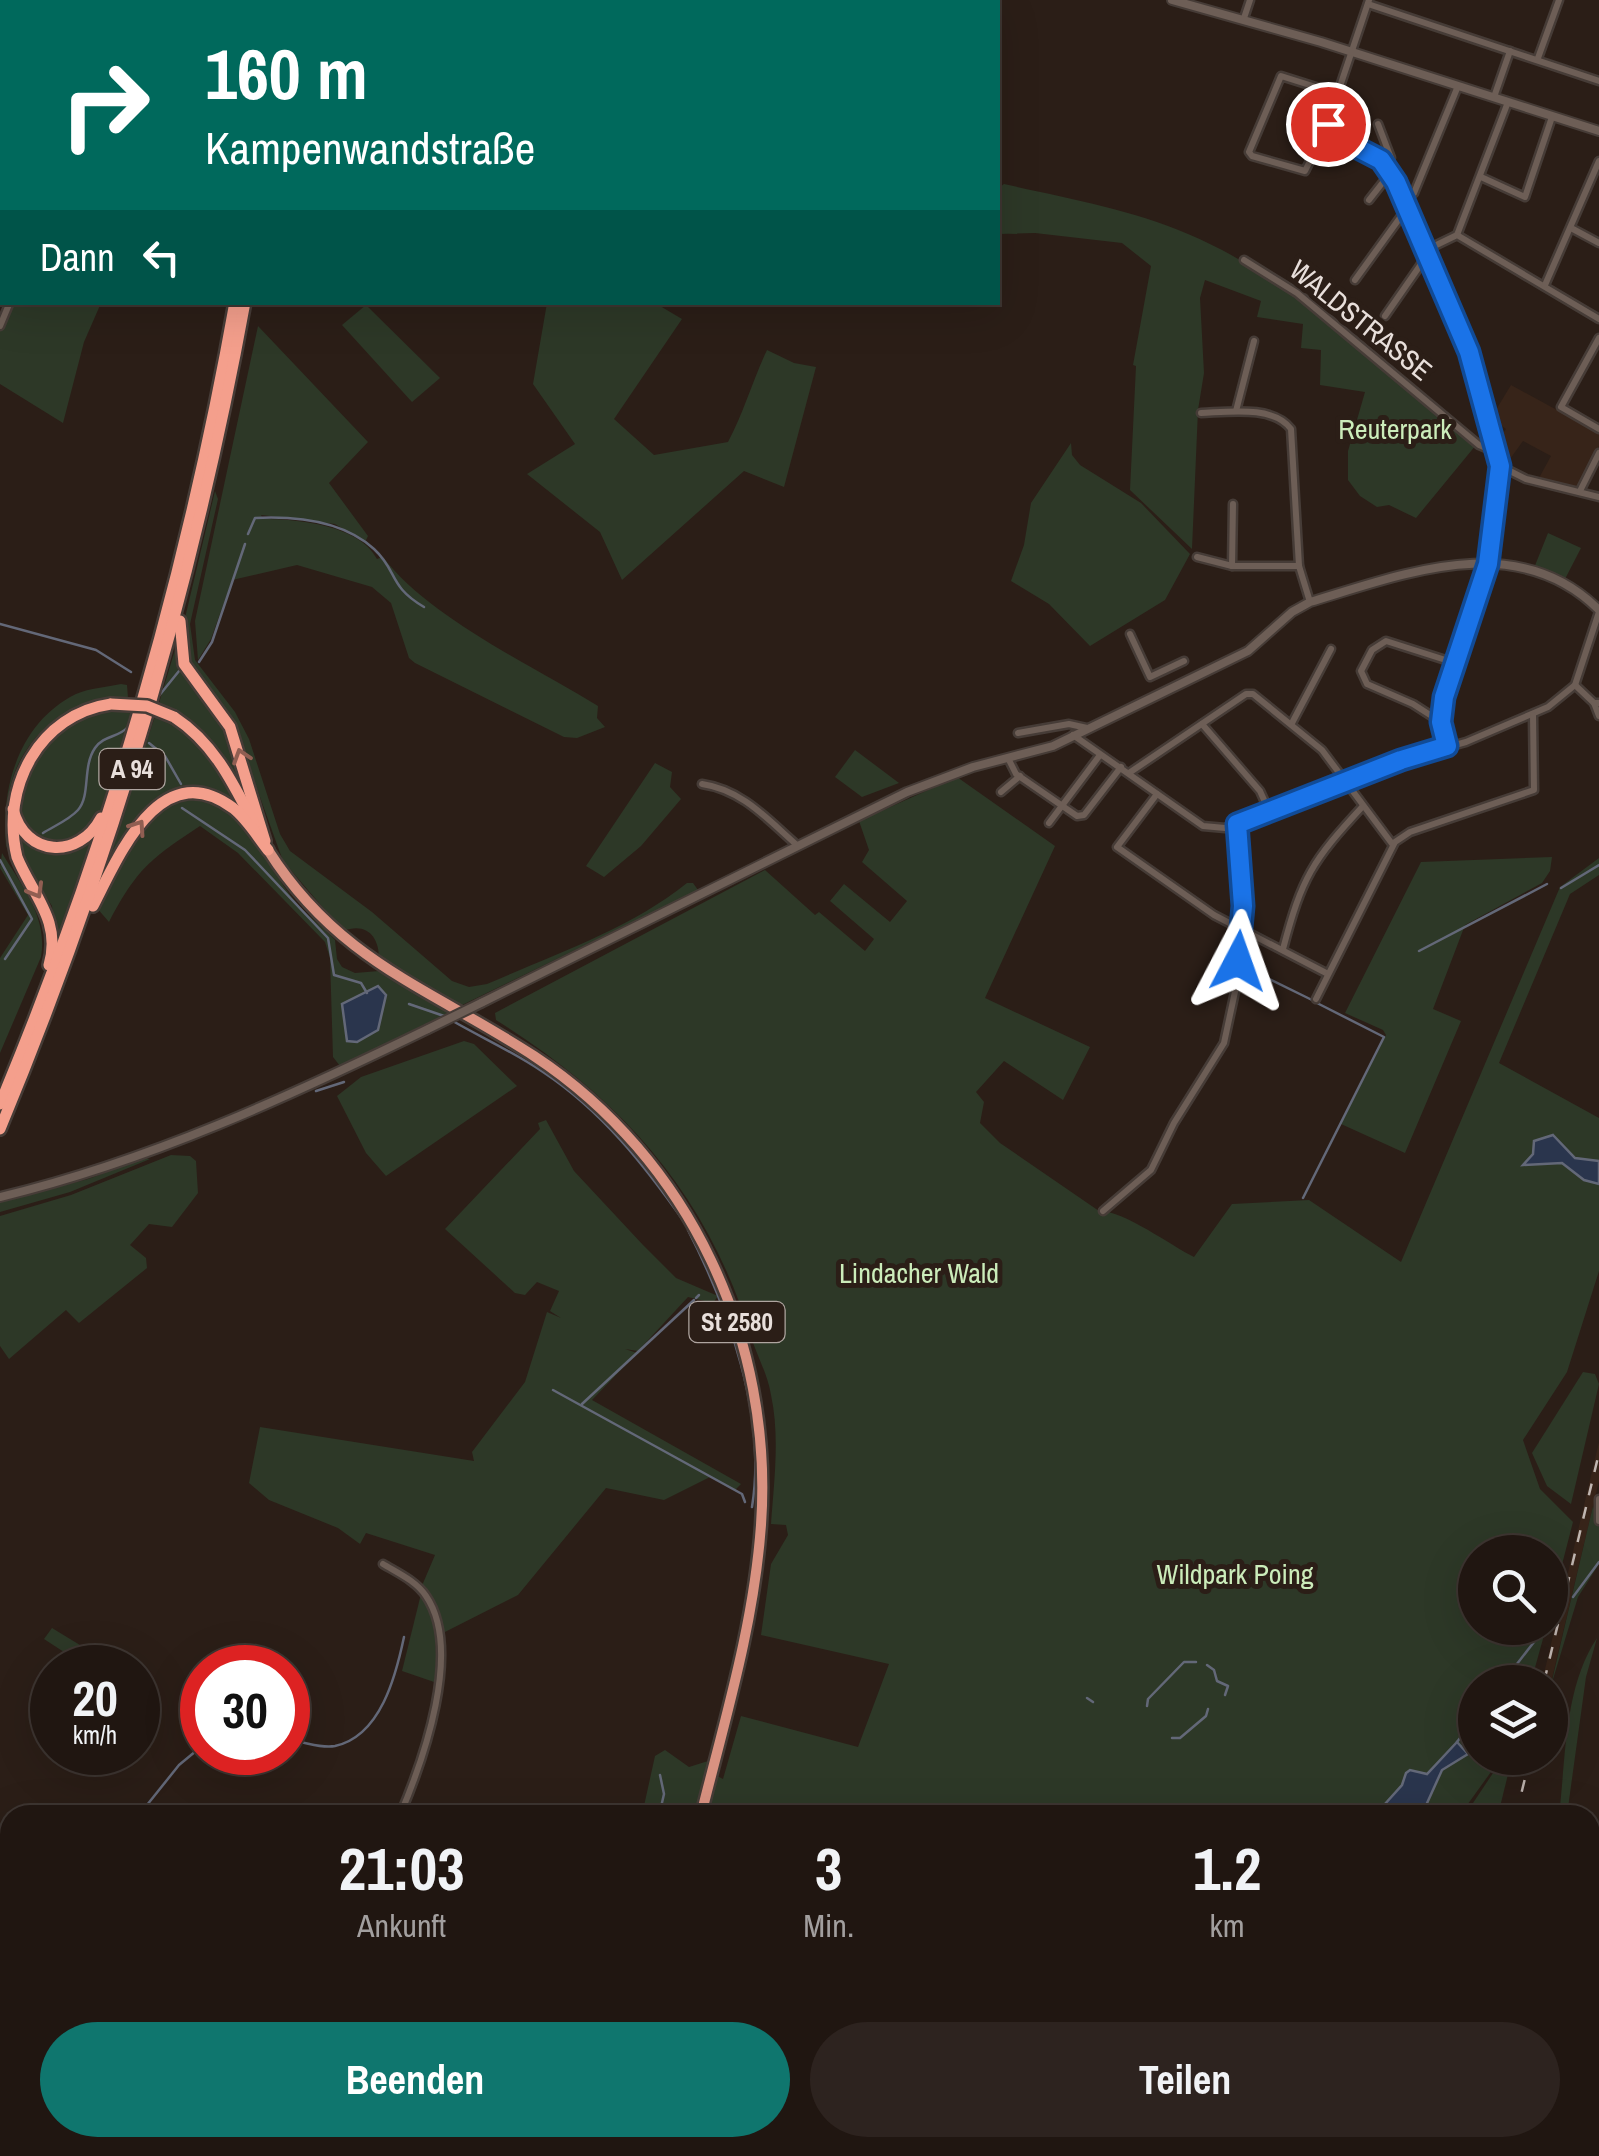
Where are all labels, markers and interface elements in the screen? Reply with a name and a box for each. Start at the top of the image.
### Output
text: 160 m [205,27,368,121]
icon: right [40,40,170,170]
pin [1286,82,1371,167]
icon: arrive [1301,97,1356,152]
text: Kampenwandstraße [205,117,535,178]
icon: left [134,230,189,285]
text: Dann [40,232,114,283]
street label: WALDSTRASSE [1282,251,1440,389]
park label: Reuterpark [1338,410,1452,448]
road number: A 94 [100,749,164,789]
one-way arrow [232,749,252,766]
one-way arrow [126,820,144,839]
one-way arrow [24,880,43,898]
position arrow [1186,909,1290,1013]
park label: Lindacher Wald [839,1254,999,1292]
road number: St 2580 [690,1302,784,1342]
map controls [1458,1535,1568,1775]
button: search [1458,1535,1568,1645]
park label: Wildpark Poing [1157,1555,1314,1593]
speed limit sign: 30 [180,1645,310,1775]
text: 20 [72,1664,118,1732]
button: layers [1458,1665,1568,1775]
text: km/h [73,1718,117,1752]
text: 21:03 [339,1828,465,1909]
text: 3 [815,1828,842,1909]
text: 1.2 [1193,1828,1261,1909]
text: Ankunft [357,1904,446,1947]
text: Min. [803,1904,854,1947]
text: km [1210,1904,1245,1947]
button: Beenden [40,2022,790,2137]
button: Teilen [810,2022,1560,2137]

